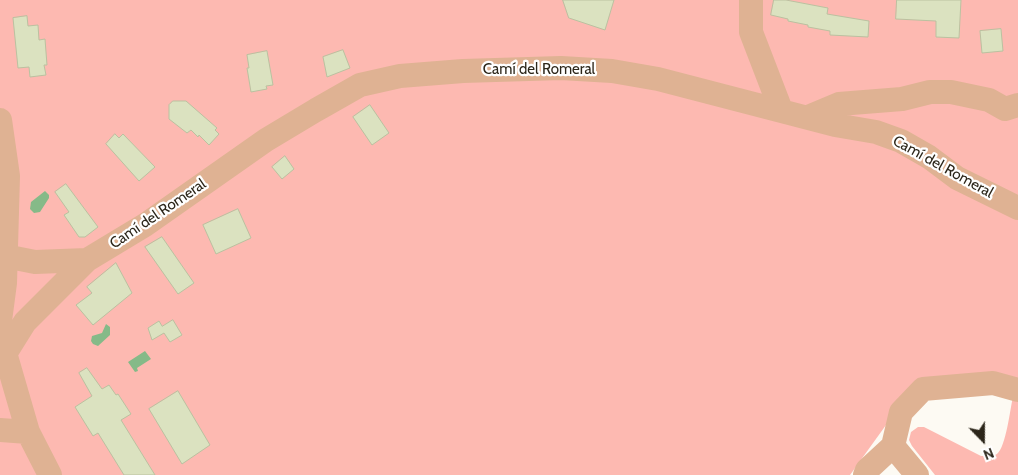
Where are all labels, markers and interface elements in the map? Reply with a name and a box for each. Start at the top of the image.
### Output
street label: Camí del Romeral [483,61,595,79]
street label: Camí del Romeral [890,132,996,202]
street label: Camí del Romeral [106,175,210,253]
north arrow [958,415,1008,465]
text: N [981,444,997,464]

